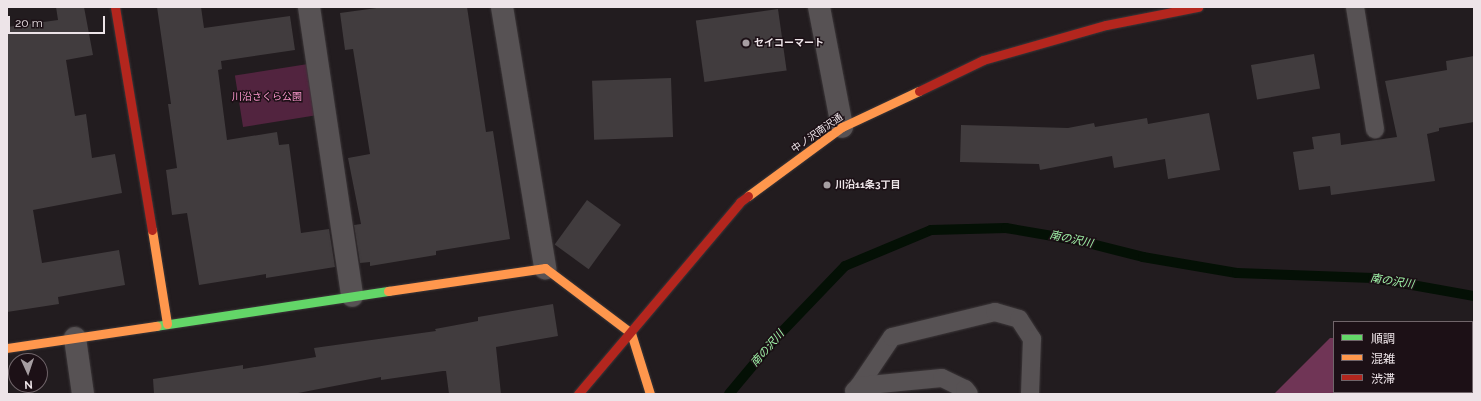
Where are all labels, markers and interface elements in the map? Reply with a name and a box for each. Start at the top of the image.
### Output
scale bar [10,8,107,34]
text: 20 m [15,16,43,30]
place label: セイコーマート [754,37,824,49]
marker: セイコーマート [741,38,751,48]
park label: 川沿さくら公園 [232,91,302,103]
street label: 中ノ沢南沢通 [789,111,845,155]
place label: 川沿11条3丁目 [835,179,900,191]
marker: 川沿11条3丁目 [822,180,832,190]
water label: 南の沢川 [1048,229,1094,251]
water label: 南の沢川 [1369,272,1415,292]
legend [1333,321,1473,393]
water label: 南の沢川 [749,328,787,370]
text: 順調 [1371,332,1395,346]
text: 混雑 [1371,352,1395,366]
north arrow [8,353,48,393]
text: 渋滞 [1371,372,1395,386]
text: N [24,378,33,391]

